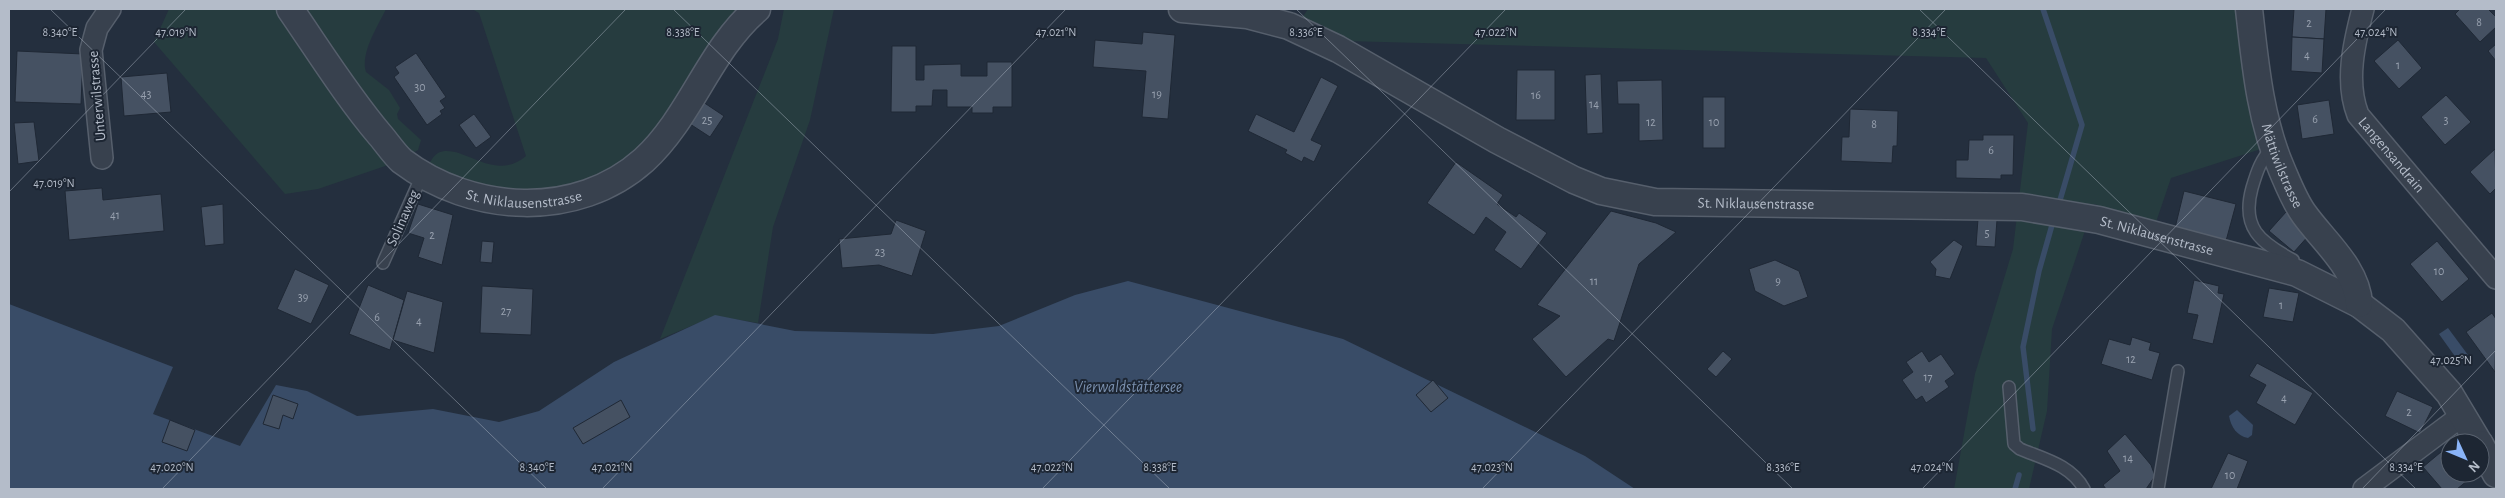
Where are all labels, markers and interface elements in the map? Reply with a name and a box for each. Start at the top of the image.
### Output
house number: 8 [2476,16,2482,28]
house number: 2 [2306,17,2312,29]
text: 8.340°E [43,26,78,38]
text: 47.019°N [155,26,197,38]
text: 8.338°E [666,26,700,38]
text: 47.021°N [1035,26,1077,38]
text: 8.336°E [1289,26,1323,38]
text: 47.022°N [1475,26,1517,38]
text: 8.334°E [1912,26,1946,38]
text: 47.024°N [2355,26,2397,38]
house number: 4 [2304,49,2310,61]
street label: Unterwilstrasse [86,50,108,142]
house number: 1 [2396,59,2400,71]
house number: 30 [414,81,426,93]
house number: 43 [141,88,151,100]
house number: 19 [1152,88,1162,100]
house number: 16 [1531,89,1541,101]
house number: 14 [1589,98,1599,110]
house number: 6 [2312,113,2318,125]
house number: 25 [702,114,712,126]
street label: Langensandrain [2356,114,2428,195]
house number: 3 [2444,114,2449,126]
house number: 12 [1646,116,1656,128]
house number: 10 [1709,116,1719,128]
house number: 8 [1871,118,1877,130]
street label: Mättiwilstrasse [2259,122,2306,211]
house number: 6 [1988,144,1994,156]
text: 47.019°N [33,177,75,189]
street label: Solinaweg [384,187,422,248]
street label: St. Niklausenstrasse [464,187,584,210]
street label: St. Niklausenstrasse [1698,195,1814,212]
house number: 41 [110,209,120,221]
street label: St. Niklausenstrasse [2098,213,2215,258]
house number: 5 [1984,227,1990,239]
house number: 2 [429,229,435,241]
house number: 23 [875,246,885,258]
house number: 10 [2434,265,2444,277]
house number: 11 [1590,275,1598,287]
house number: 9 [1775,275,1781,287]
house number: 39 [298,291,309,303]
house number: 1 [2279,299,2283,311]
house number: 27 [501,305,511,317]
house number: 6 [374,311,380,323]
house number: 4 [416,315,422,327]
house number: 12 [2126,353,2136,365]
text: 47.025°N [2430,354,2472,366]
house number: 17 [1923,371,1933,383]
water label: Vierwaldstättersee [1074,379,1182,395]
house number: 4 [2281,392,2287,404]
house number: 2 [2406,406,2412,418]
north arrow [2440,433,2490,483]
house number: 14 [2123,452,2133,464]
text: N [2465,458,2482,475]
text: 47.020°N [150,461,194,473]
text: 8.340°E [520,461,555,473]
text: 47.021°N [591,461,633,473]
text: 47.022°N [1031,461,1073,473]
text: 8.338°E [1143,461,1177,473]
text: 47.023°N [1471,461,1513,473]
text: 8.336°E [1766,461,1800,473]
text: 47.024°N [1911,461,1953,473]
text: 8.334°E [2389,461,2423,473]
house number: 10 [2225,469,2235,481]

